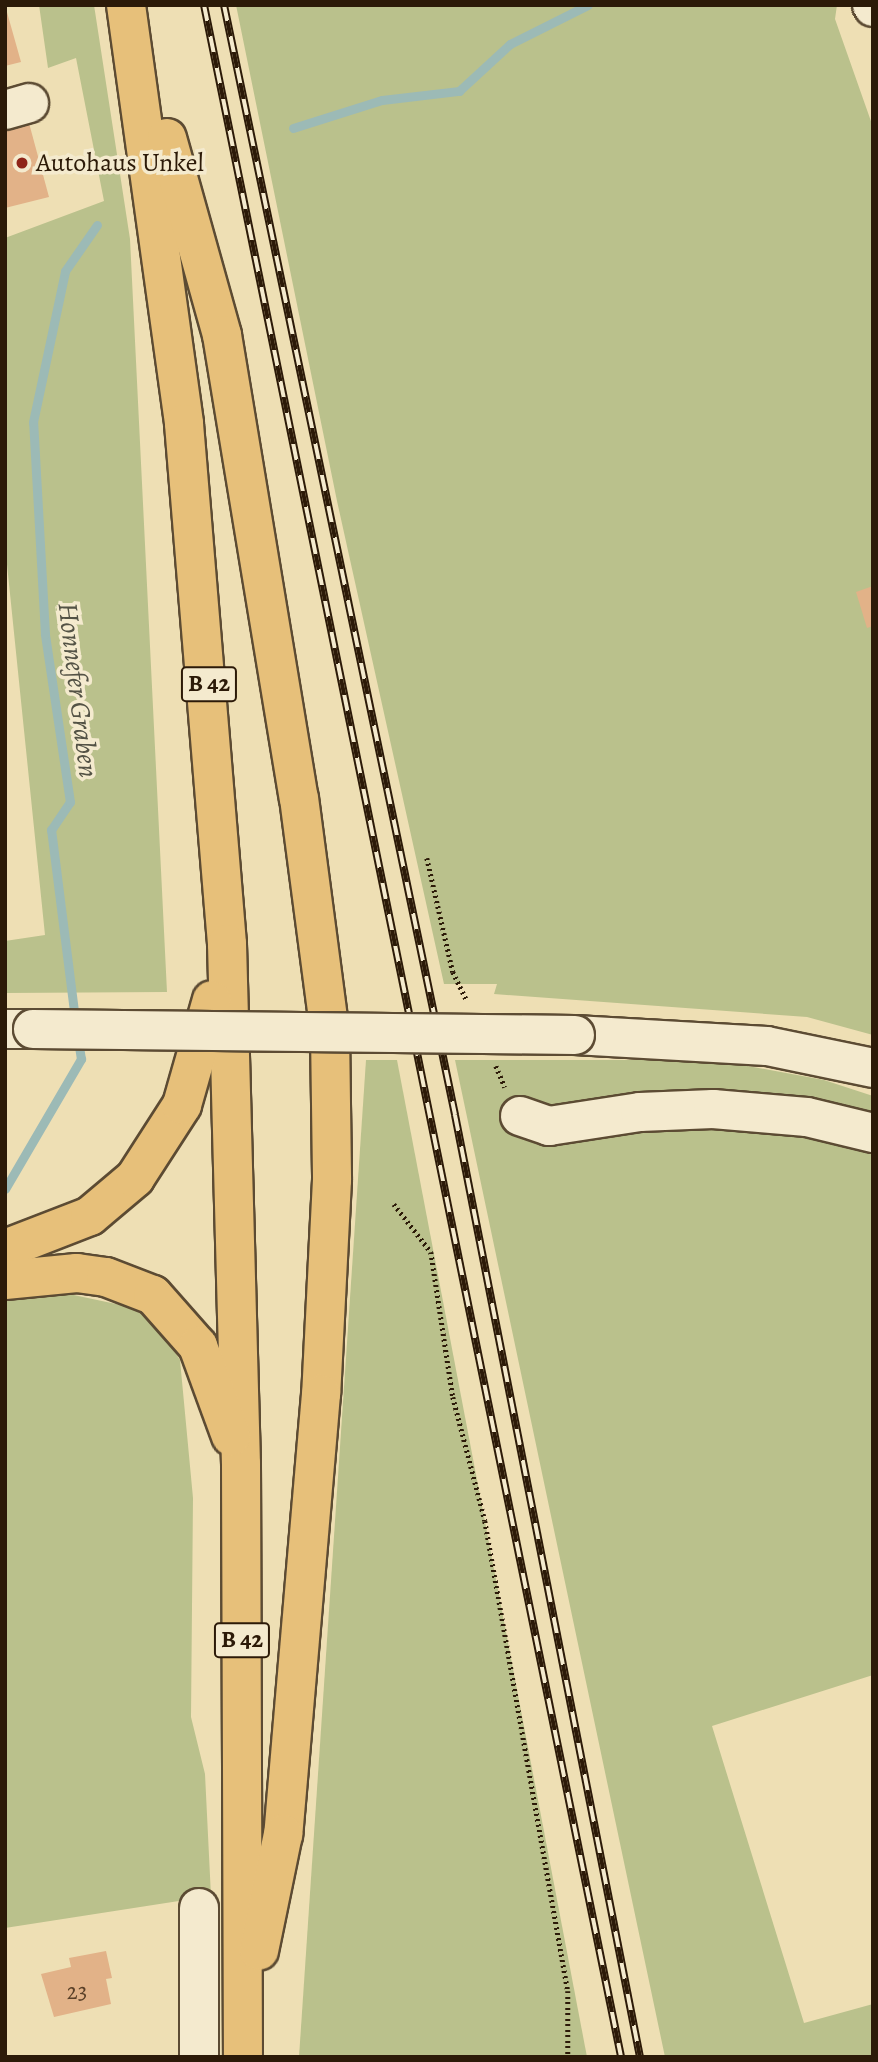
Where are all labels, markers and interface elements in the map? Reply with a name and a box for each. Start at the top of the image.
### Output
place label: Autohaus Unkel [36,147,204,179]
marker: Autohaus Unkel [14,155,30,171]
water label: Honnefer Graben [51,600,105,780]
road number: B 42 [179,664,239,704]
road number: B 42 [212,1620,272,1660]
house number: 23 [67,1978,87,2006]

